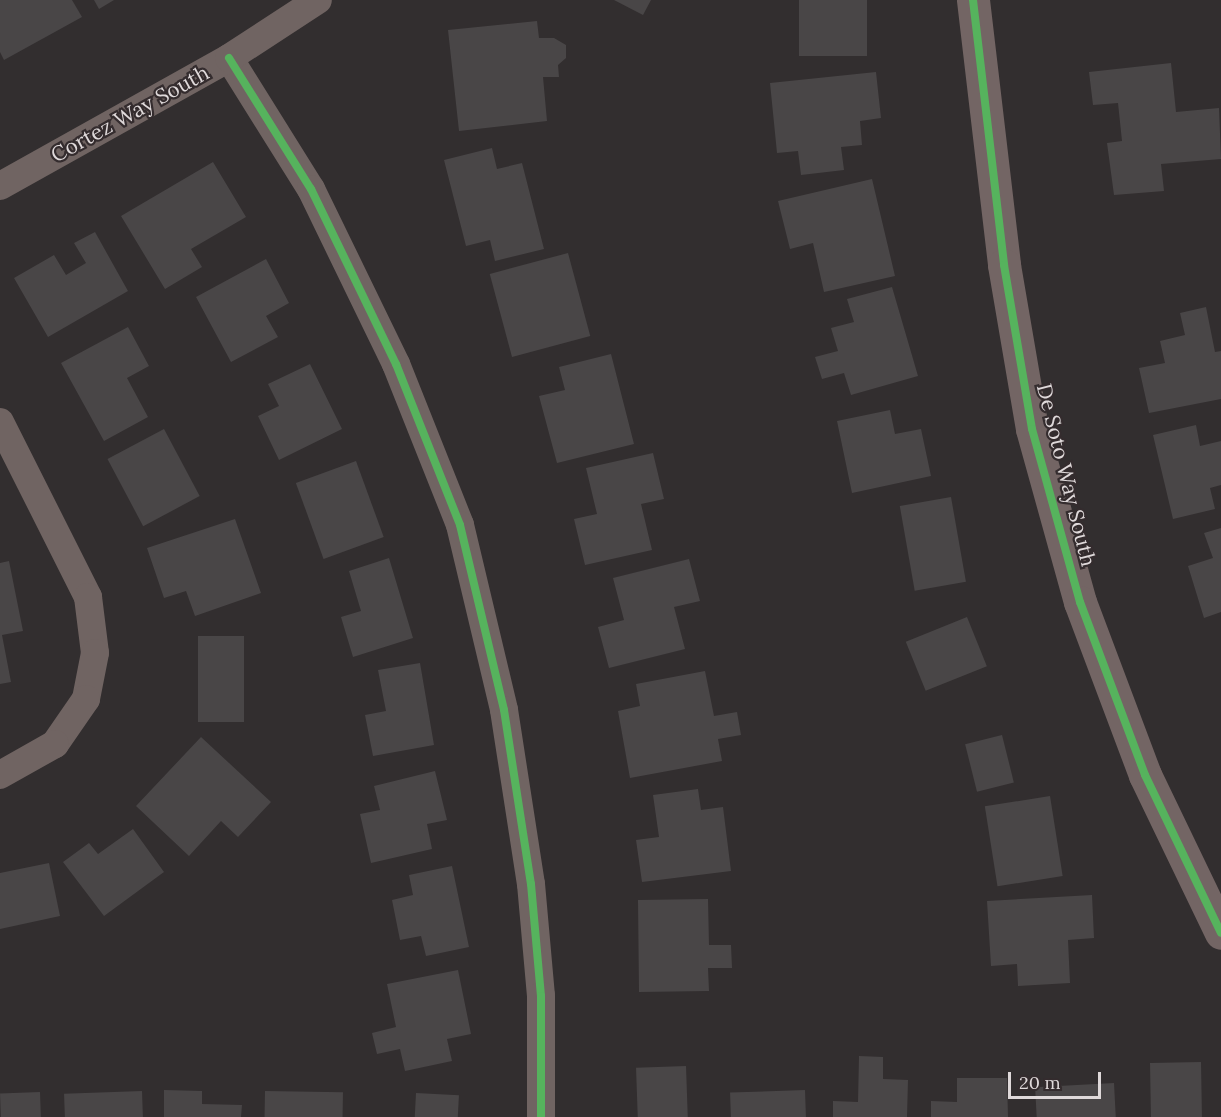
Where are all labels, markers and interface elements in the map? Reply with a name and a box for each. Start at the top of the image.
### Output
street label: Cortez Way South [47,60,213,168]
street label: De Soto Way South [1031,381,1101,569]
scale bar [1011,1060,1104,1098]
text: 20 m [1019,1071,1061,1094]

